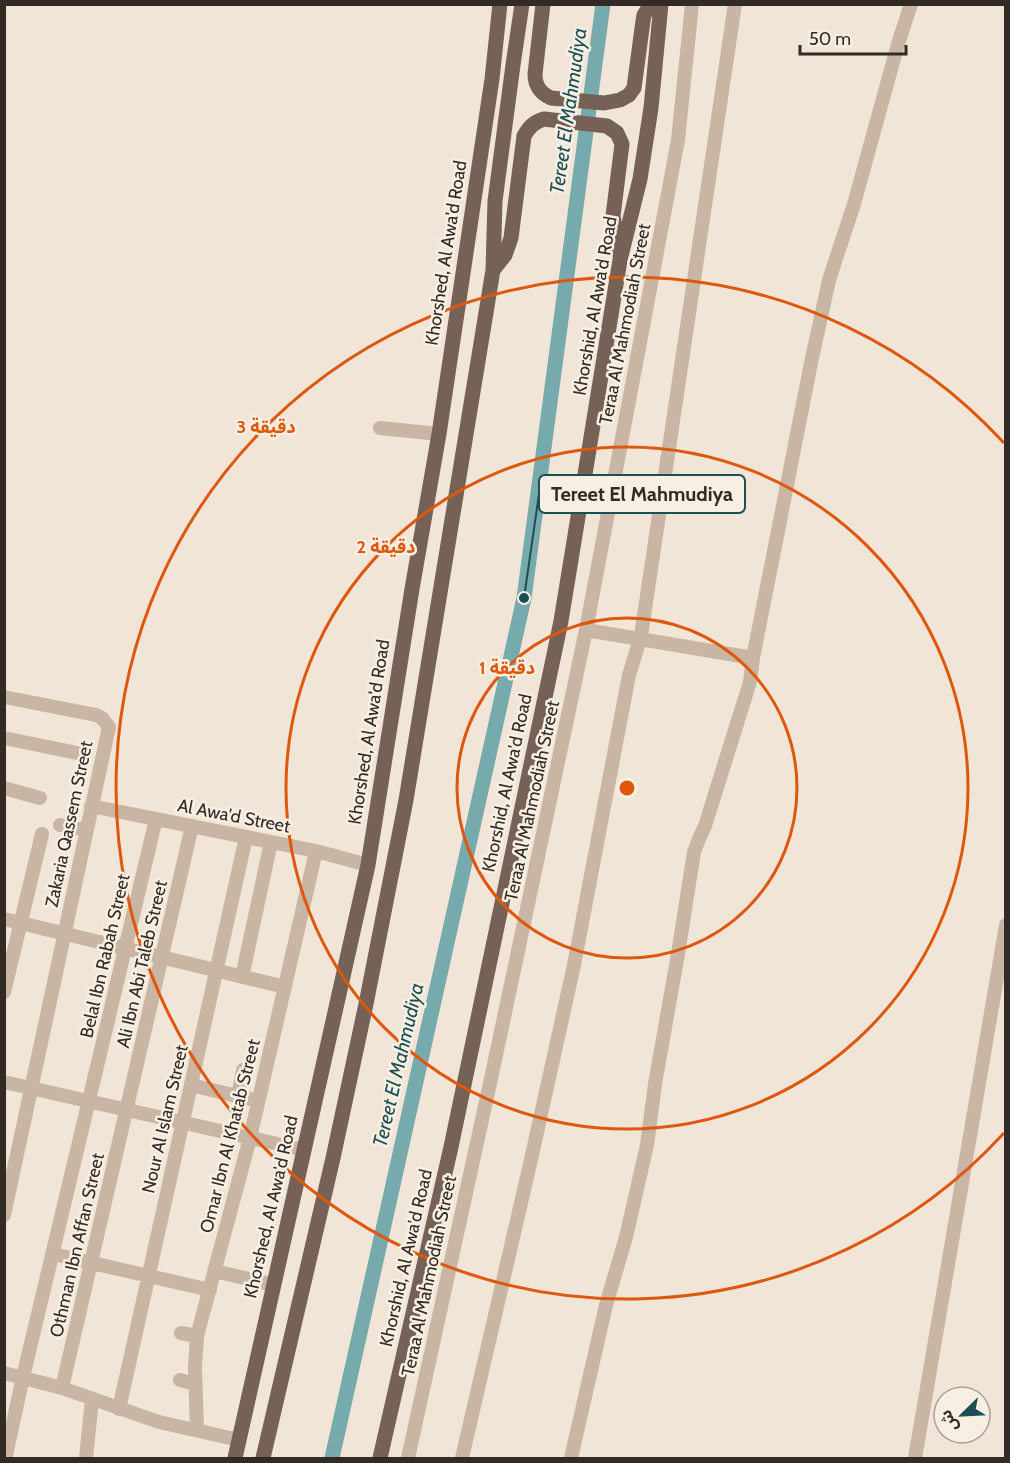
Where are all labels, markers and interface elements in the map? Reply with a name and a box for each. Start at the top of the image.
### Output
scale bar [800,18,906,56]
water label: Tereet El Mahmudiya [544,26,592,196]
text: 50 m [809,28,851,50]
street label: Khorshed, Al Awa'd Road [421,159,471,347]
street label: Khorshid, Al Awa'd Road [568,215,622,397]
street label: Teraa Al Mahmodiah Street [595,221,655,427]
text: 3 دقيقة [236,416,296,438]
callout: Tereet El Mahmudiya [539,475,745,513]
text: Tereet El Mahmudiya [551,482,733,506]
text: 2 دقيقة [357,536,415,558]
street label: Khorshed, Al Awa'd Road [344,638,394,826]
text: 1 دقيقة [479,657,535,679]
street label: Khorshid, Al Awa'd Road [477,692,537,874]
street label: Teraa Al Mahmodiah Street [500,699,564,903]
street label: Zakaria Qassem Street [41,739,97,909]
centre of rings [617,778,637,798]
street label: Al Awa'd Street [176,794,292,838]
street label: Belal Ibn Rabah Street [75,872,135,1040]
street label: Ali Ibn Abi Taleb Street [112,878,172,1050]
water label: Tereet El Mahmudiya [367,981,429,1149]
street label: Omar Ibn Al Khatab Street [195,1037,265,1235]
street label: Nour Al Islam Street [137,1043,193,1195]
street label: Khorshed, Al Awa'd Road [239,1114,303,1300]
street label: Othman Ibn Affan Street [45,1151,109,1339]
street label: Khorshid, Al Awa'd Road [375,1167,437,1349]
street label: Teraa Al Mahmodiah Street [397,1174,461,1378]
north arrow [932,1385,992,1445]
text: ش [936,1407,962,1435]

